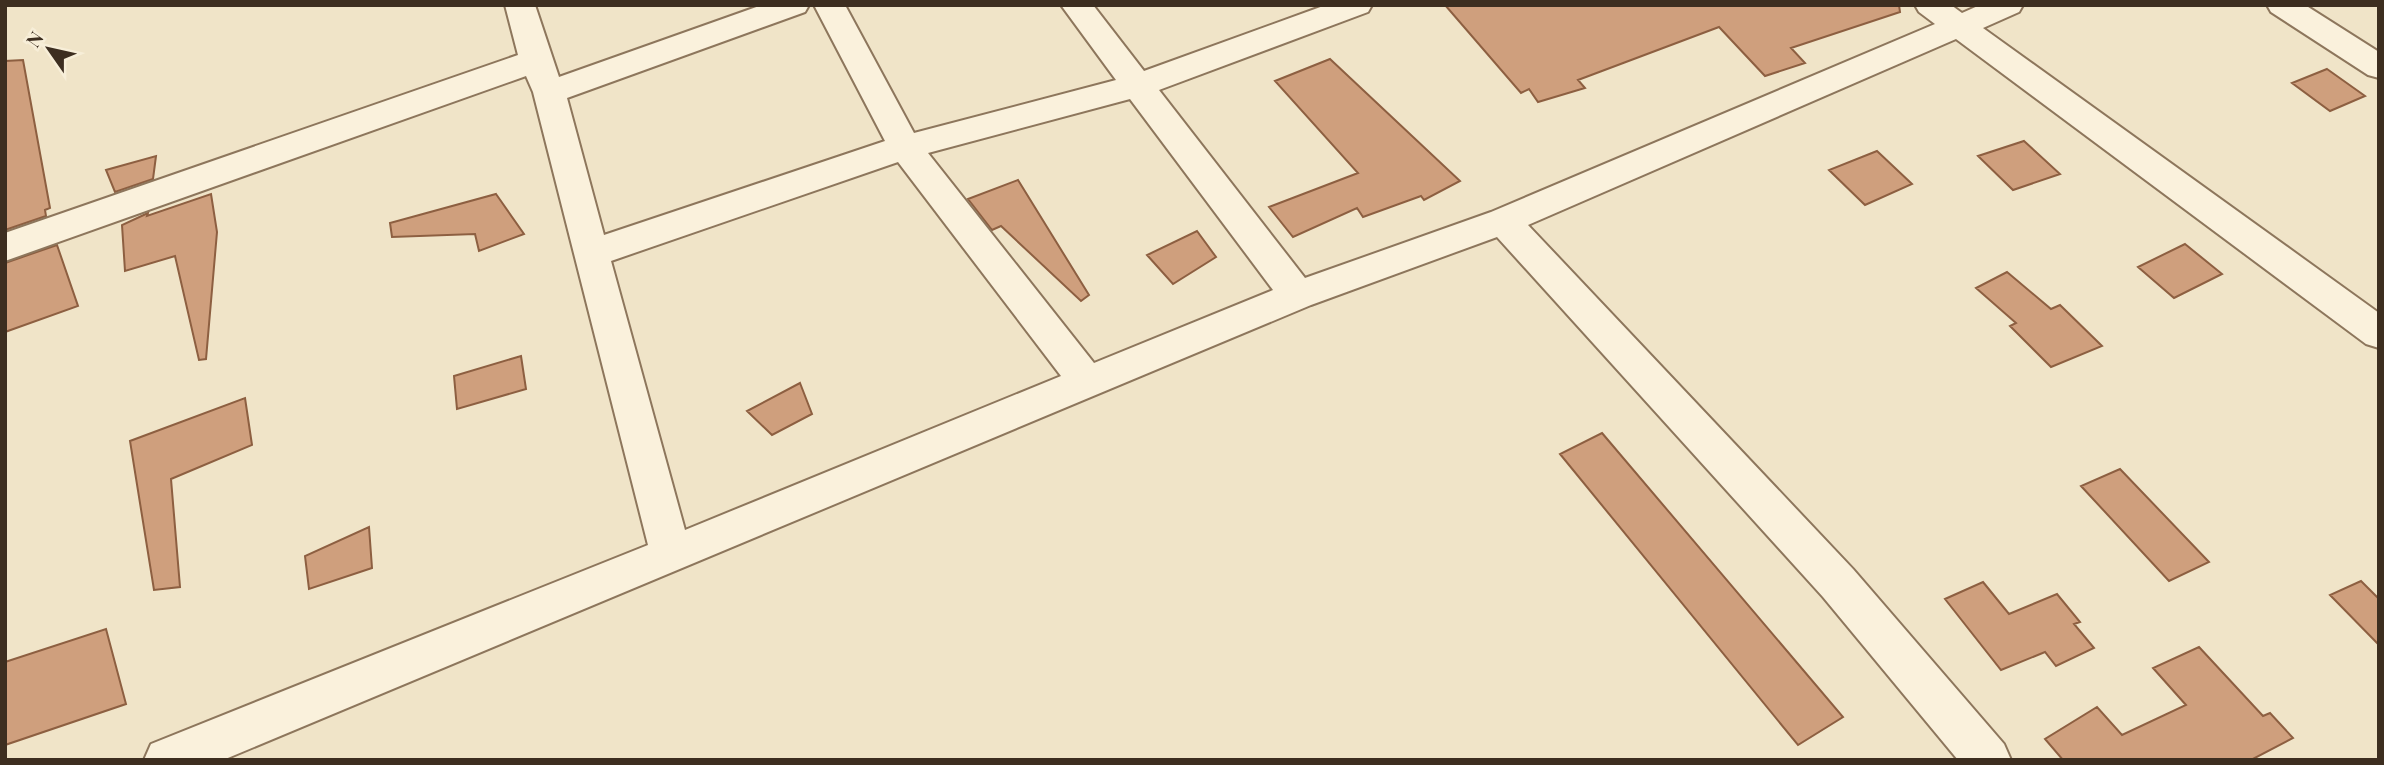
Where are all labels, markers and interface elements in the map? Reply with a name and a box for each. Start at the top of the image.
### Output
north arrow [14,14,84,84]
text: N [19,26,49,52]

